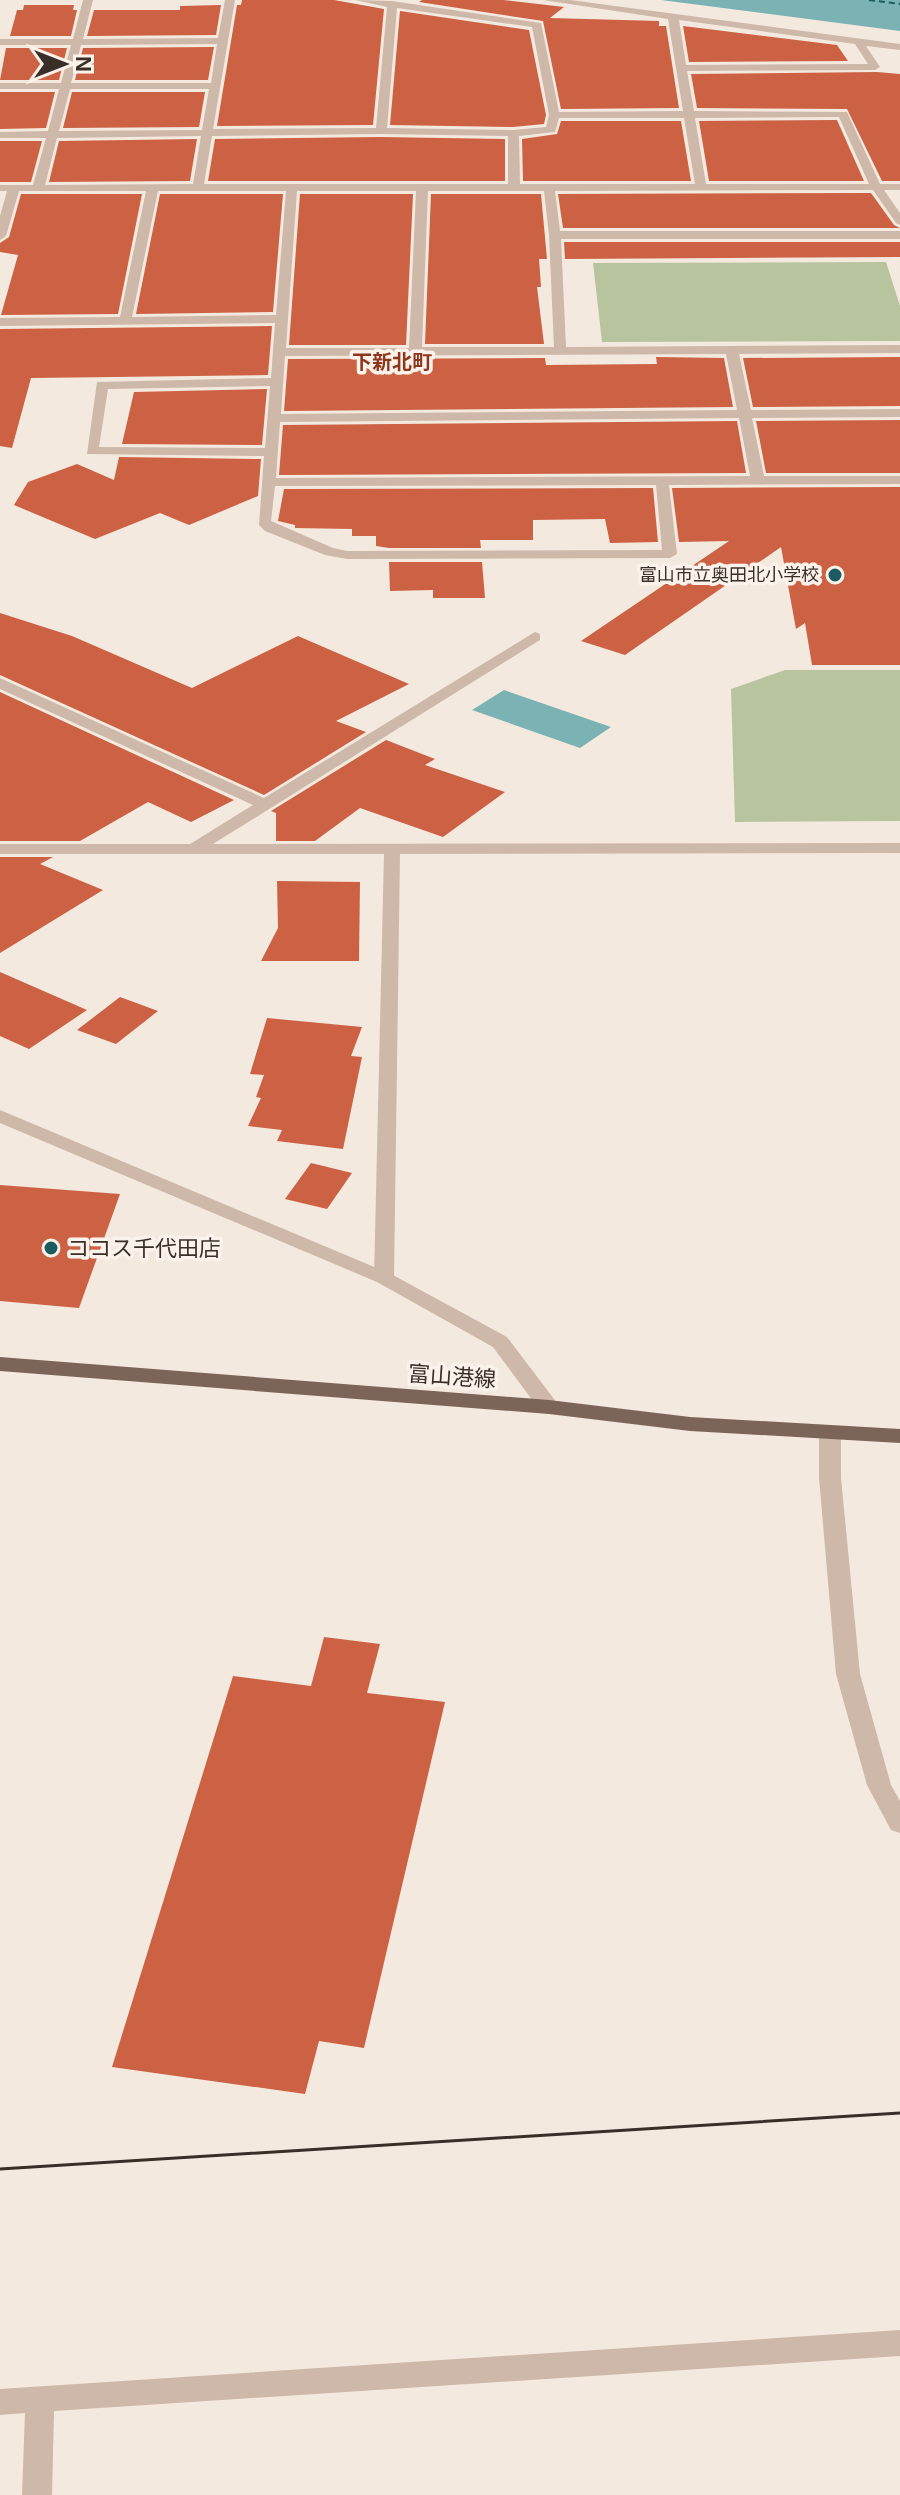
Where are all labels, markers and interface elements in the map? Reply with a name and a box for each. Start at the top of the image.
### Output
north arrow [24,24,104,104]
text: N [71,56,96,72]
district label: 下新北町 [352,351,432,373]
place label: 富山市立奥田北小学校 [639,565,819,585]
marker: 富山市立奥田北小学校 [826,566,844,584]
place label: ココス千代田店 [67,1236,221,1261]
marker: ココス千代田店 [42,1239,60,1257]
street label: 富山港線 [407,1361,497,1392]

